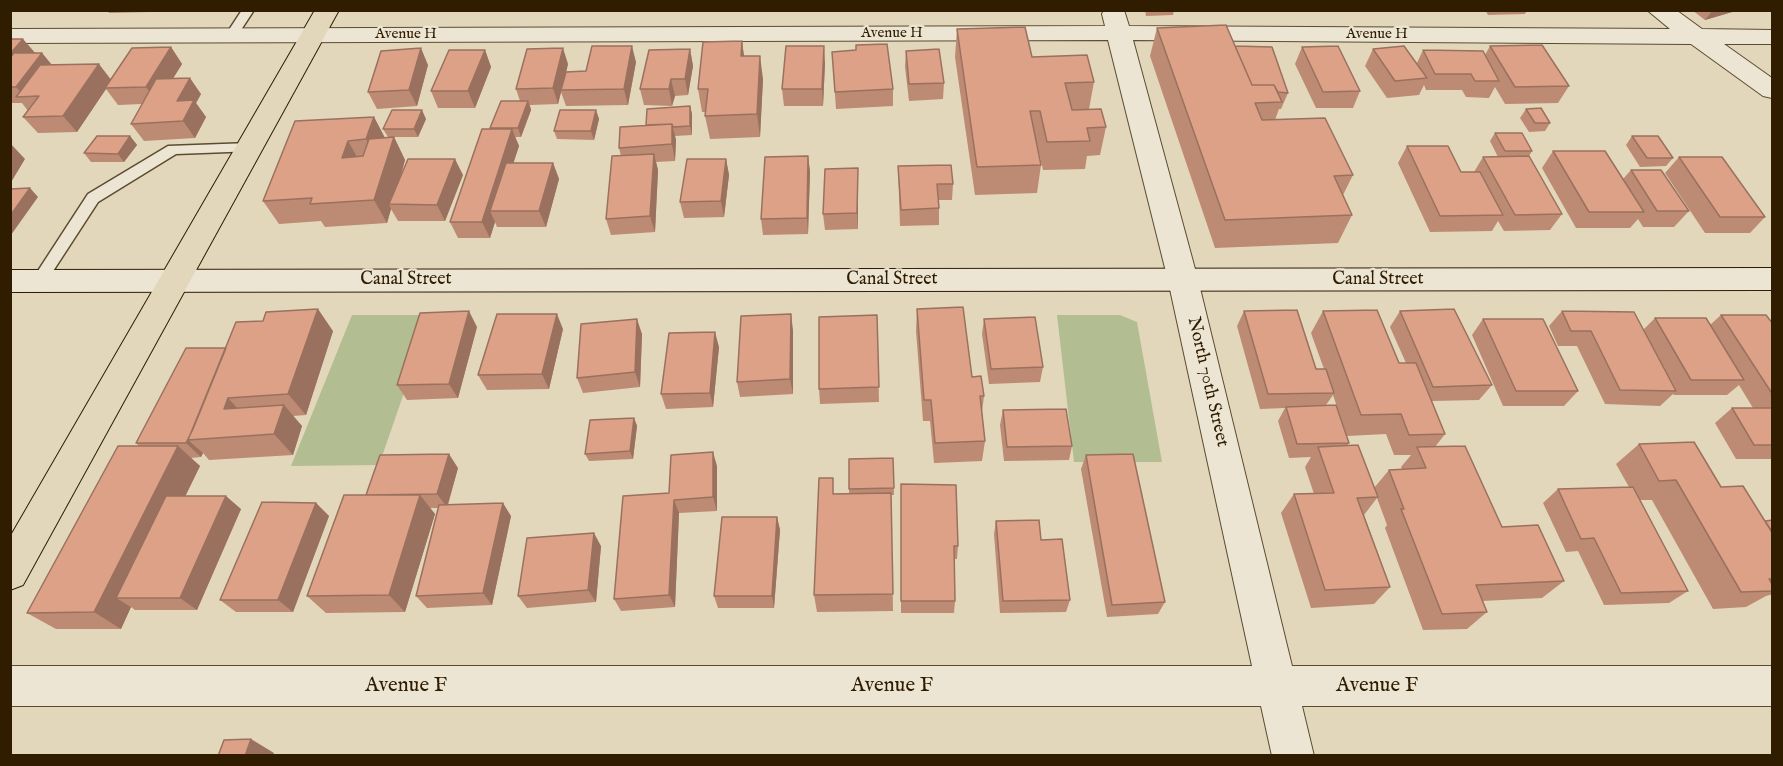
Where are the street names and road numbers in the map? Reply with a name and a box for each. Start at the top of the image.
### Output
street label: Avenue H [861,25,923,43]
street label: Avenue H [375,26,437,44]
street label: Avenue H [1346,26,1408,44]
street label: Canal Street [360,269,452,291]
street label: Canal Street [846,269,938,291]
street label: Canal Street [1332,269,1424,291]
street label: North 70th Street [1182,315,1232,449]
street label: Avenue F [365,674,447,700]
street label: Avenue F [851,674,933,700]
street label: Avenue F [1336,674,1418,700]

